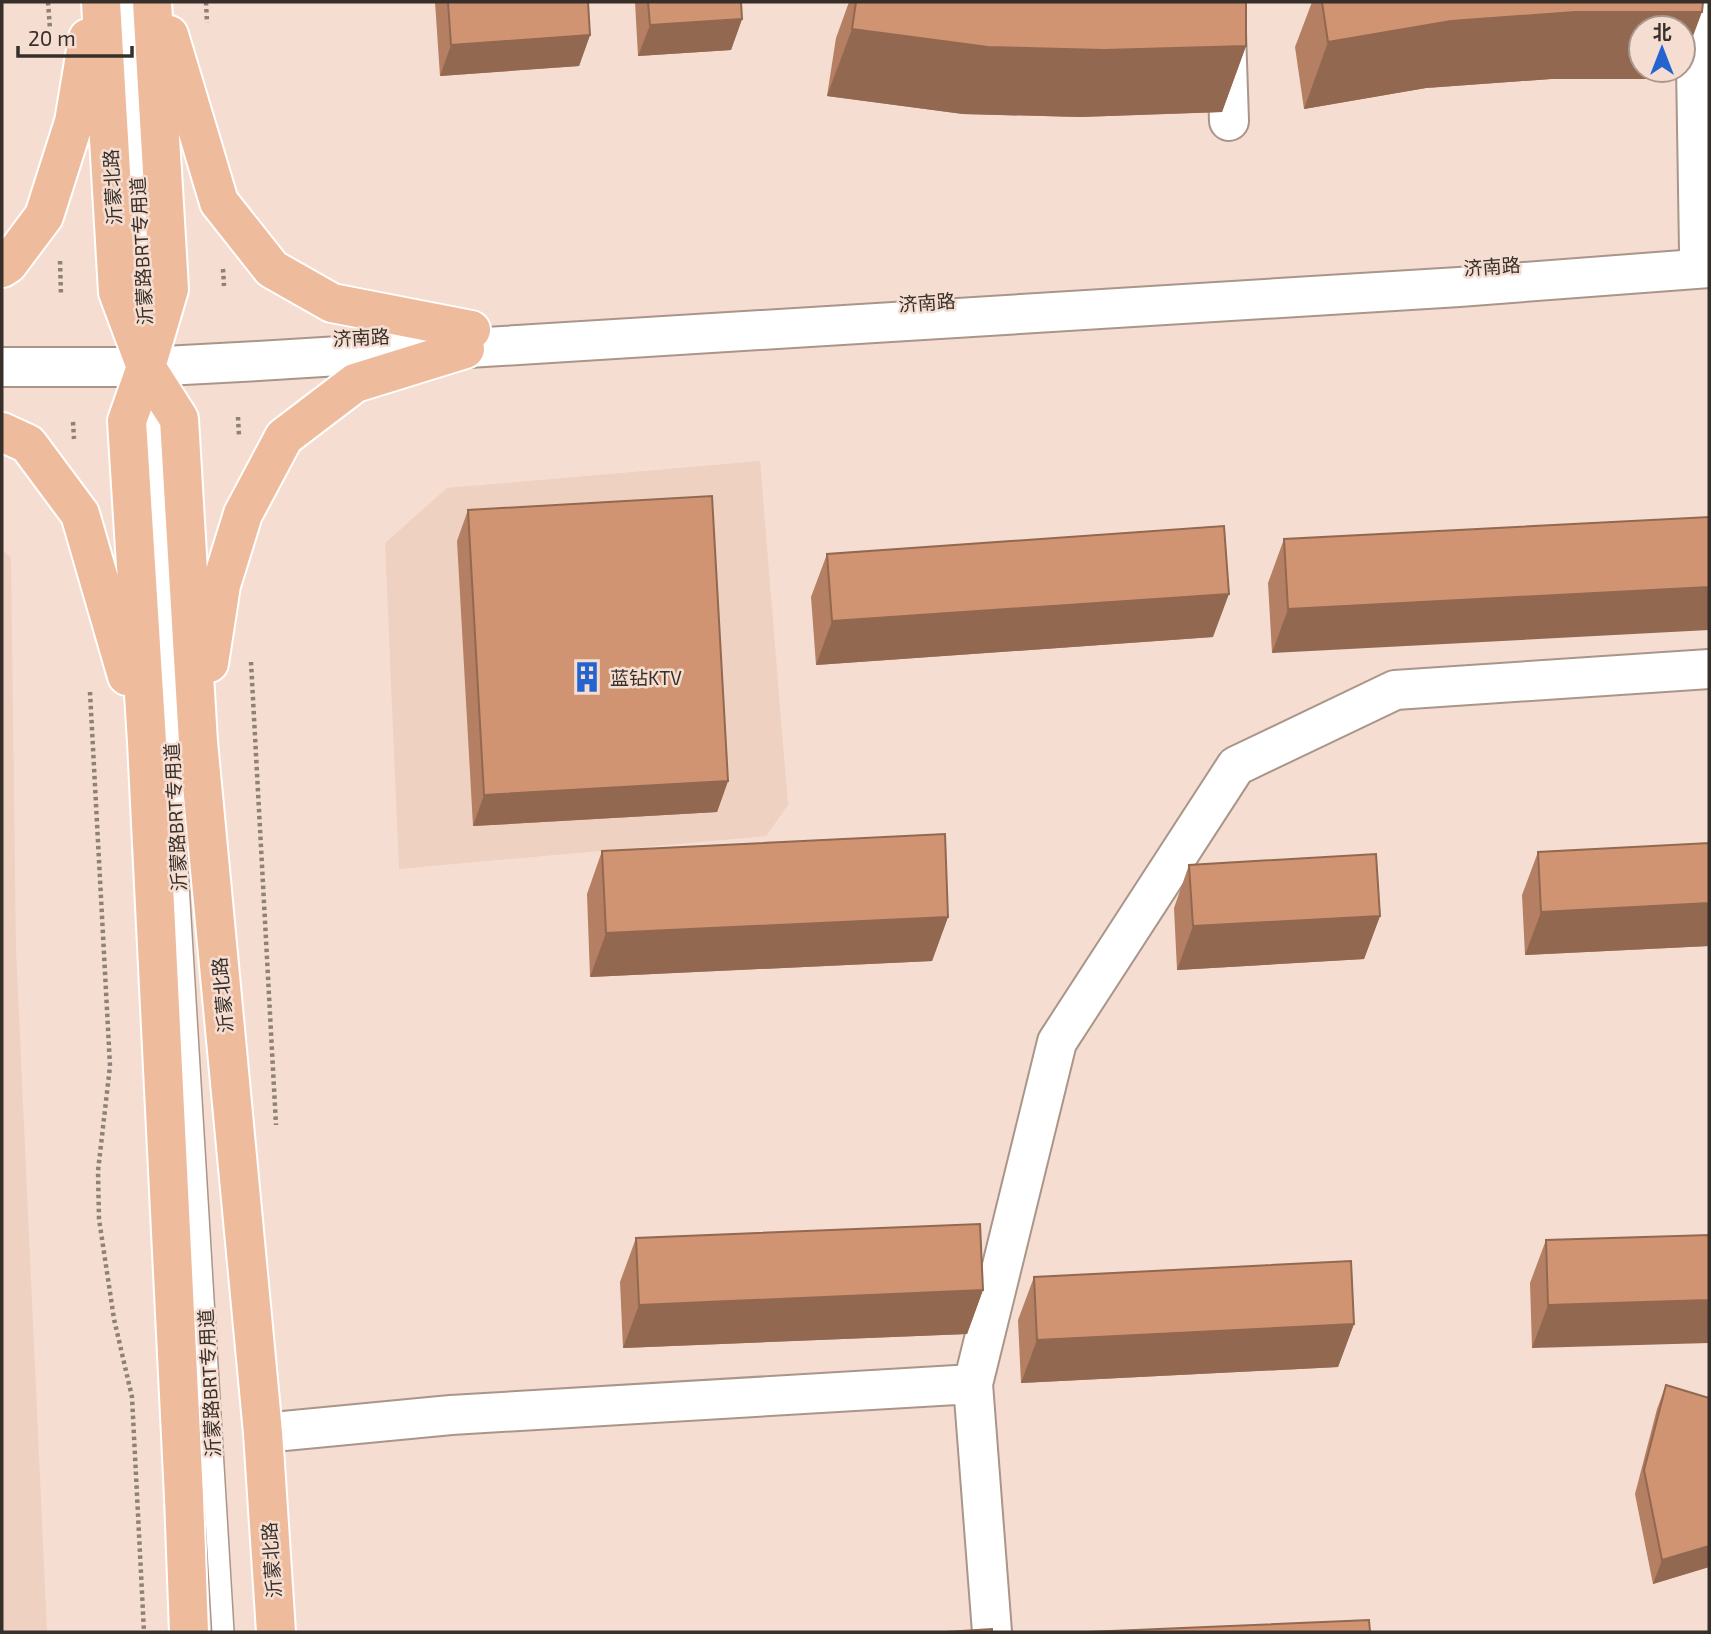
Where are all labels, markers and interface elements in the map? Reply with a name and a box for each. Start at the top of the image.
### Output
scale bar [18,14,131,58]
north arrow [1627,14,1697,84]
text: 北 [1652,20,1672,43]
text: 20 m [28,25,76,50]
street label: 沂蒙北路 [99,148,125,226]
street label: 沂蒙路BRT专用道 [126,176,156,326]
street label: 济南路 [1463,253,1521,279]
street label: 济南路 [898,289,956,315]
street label: 济南路 [332,324,390,350]
building icon: 蓝钻KTV [570,660,604,694]
place label: 蓝钻KTV [610,666,682,689]
street label: 沂蒙路BRT专用道 [160,742,190,892]
street label: 沂蒙北路 [207,956,237,1034]
street label: 沂蒙路BRT专用道 [194,1308,224,1458]
street label: 沂蒙北路 [257,1521,285,1599]

